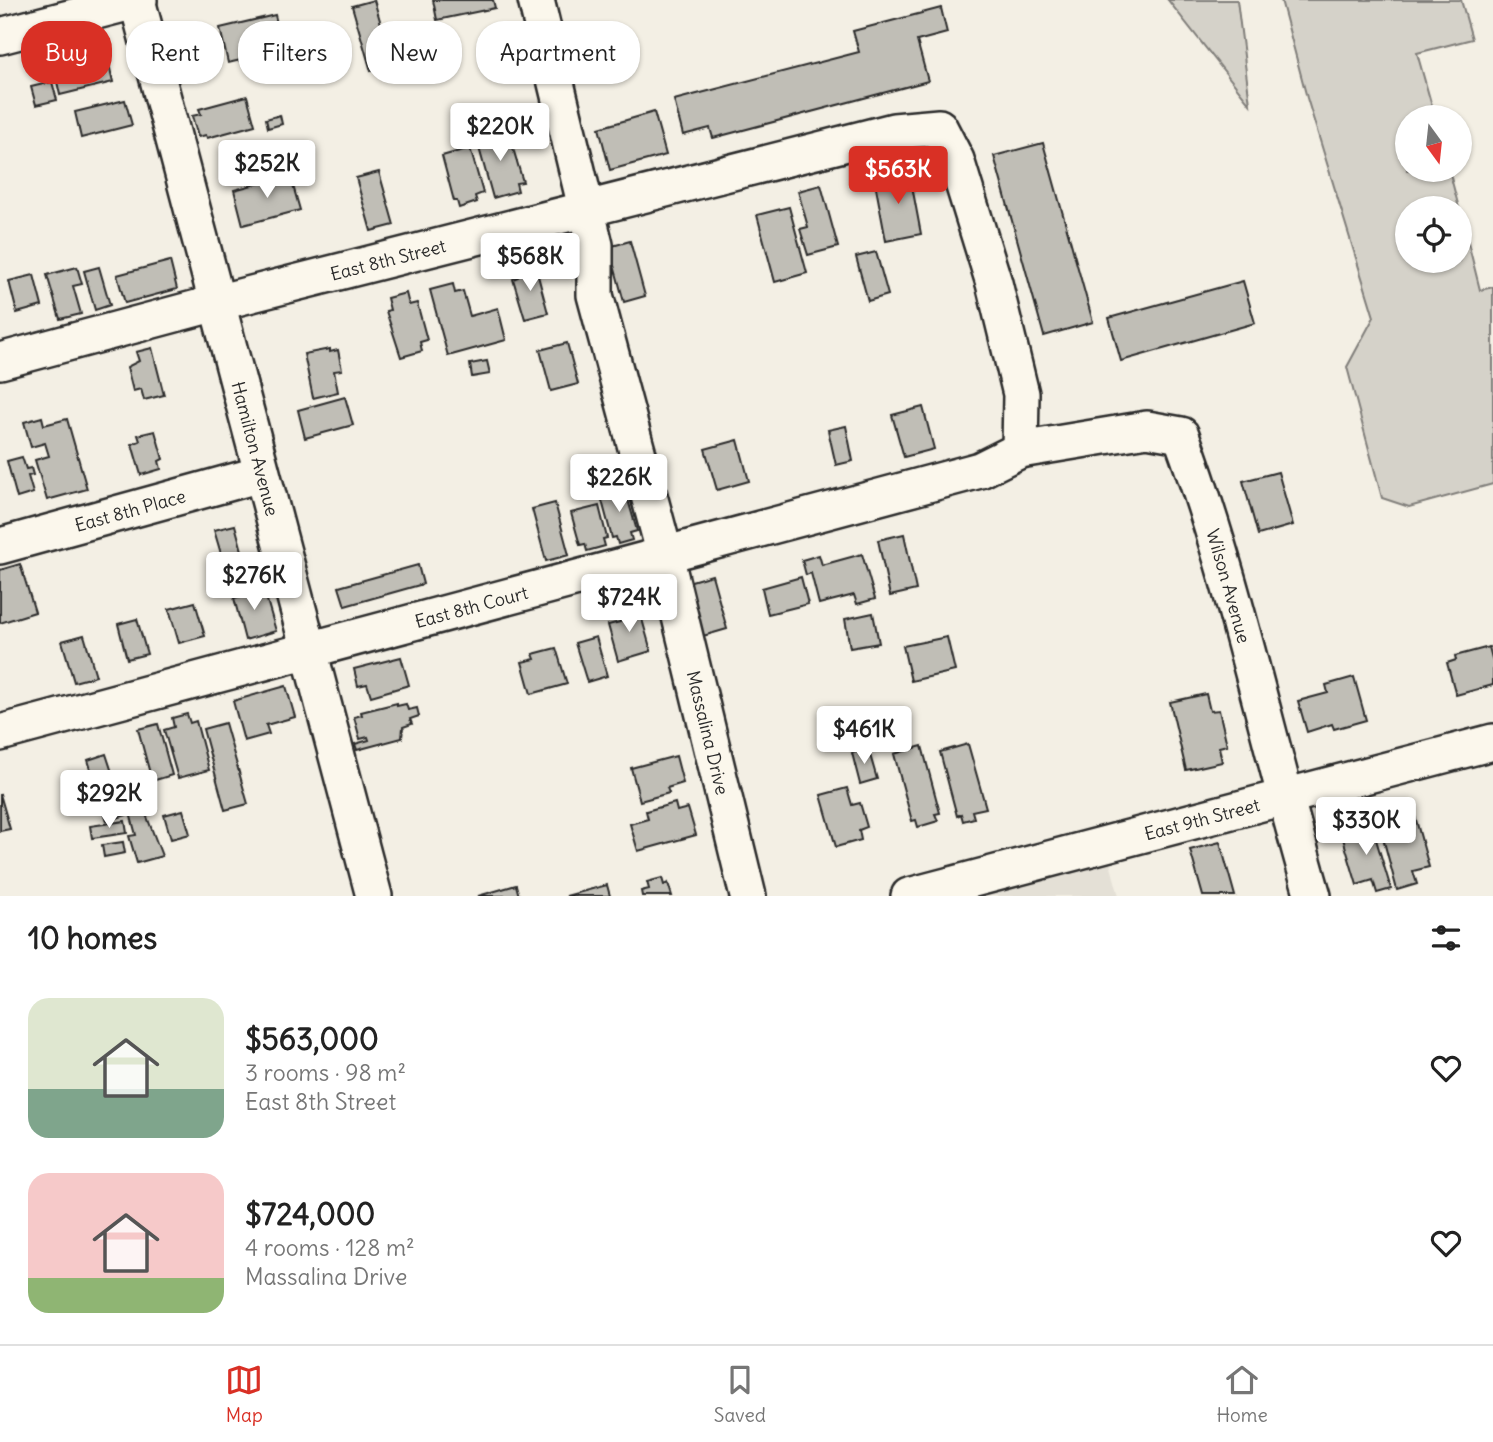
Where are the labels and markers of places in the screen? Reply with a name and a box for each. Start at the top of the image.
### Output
pin: $220K [451,104,549,163]
pin: $252K [218,140,316,200]
pin: $563K [849,146,947,206]
pin: $568K [481,233,579,293]
pin: $226K [570,454,668,514]
pin: $276K [205,552,303,612]
pin: $724K [580,574,678,634]
pin: $461K [815,706,913,766]
pin: $292K [60,770,158,830]
pin: $330K [1317,798,1415,857]

